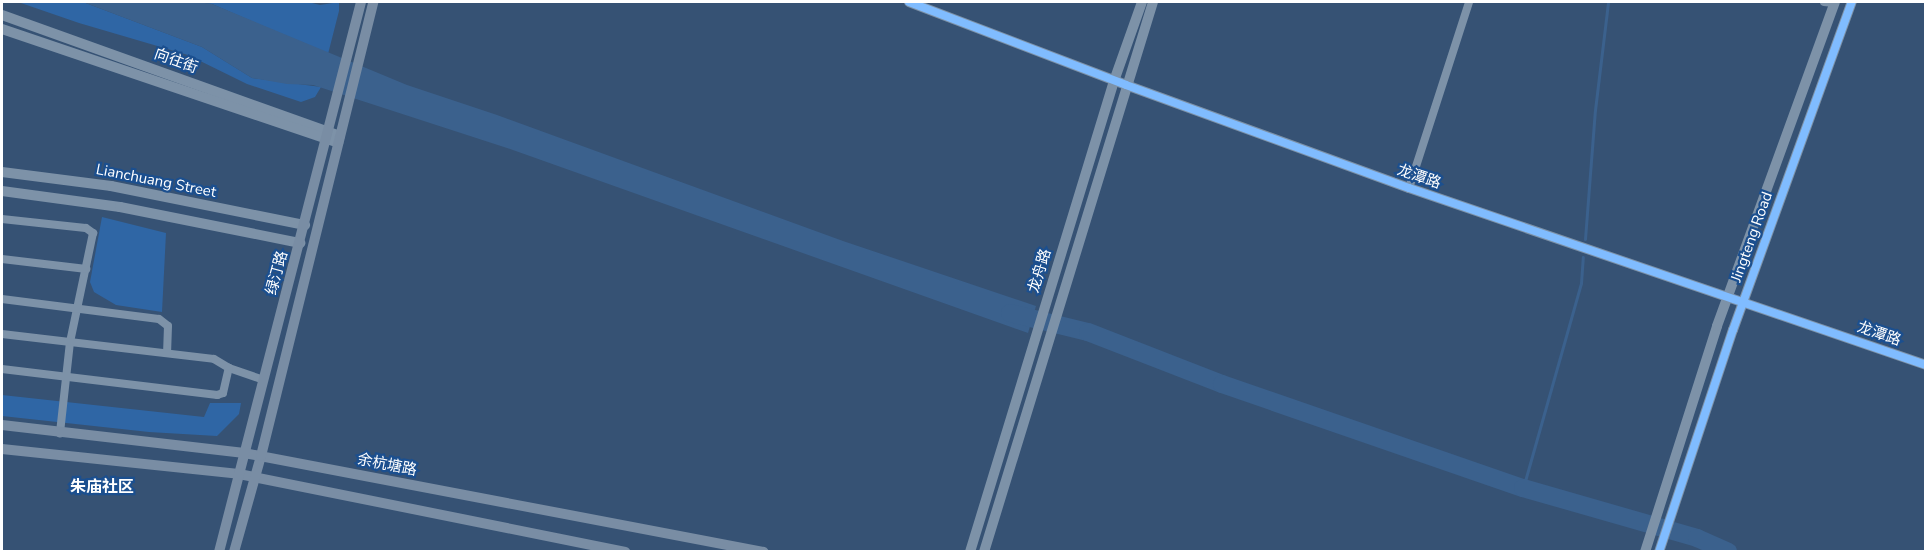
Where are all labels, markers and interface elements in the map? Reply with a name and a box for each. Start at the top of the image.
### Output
street label: 向往街 [152,45,200,77]
street label: Lianchuang Street [94,161,218,201]
street label: 龙潭路 [1395,161,1443,193]
street label: Jingteng Road [1727,189,1777,285]
street label: 龙舟路 [1025,247,1055,295]
street label: 绿汀路 [262,249,292,297]
street label: 龙潭路 [1855,318,1903,350]
street label: 余杭塘路 [356,450,418,480]
district label: 朱庙社区 [70,477,134,497]

